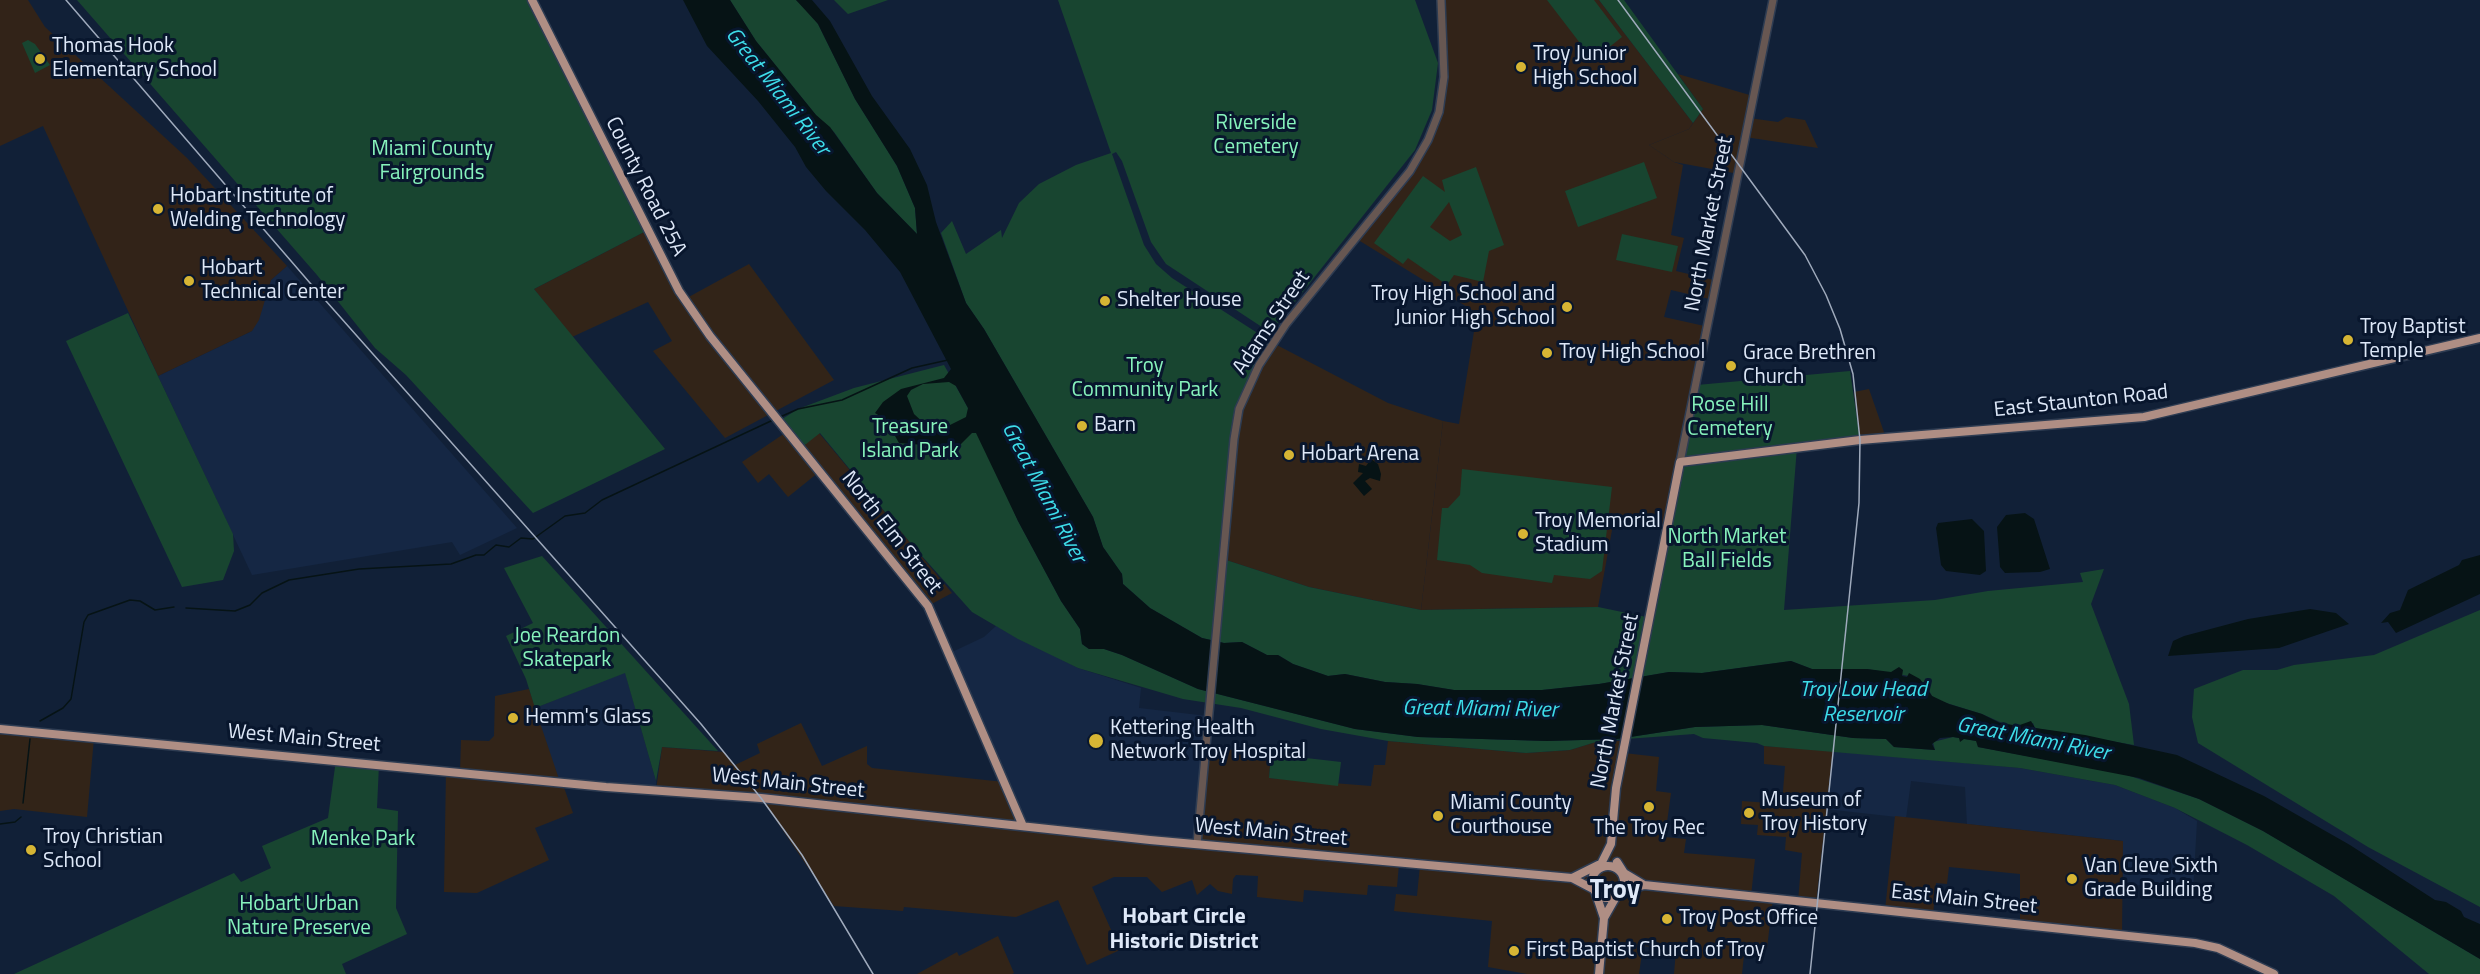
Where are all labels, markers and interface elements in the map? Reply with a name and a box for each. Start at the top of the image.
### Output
water label: Great Miami River [719,23,835,161]
place label: Thomas Hook Elementary School [52,34,217,84]
place label: Troy Junior High School [1533,42,1637,92]
marker: Thomas Hook Elementary School [33,52,47,66]
marker: Troy Junior High School [1514,60,1528,74]
park label: Riverside Cemetery [1213,111,1299,161]
street label: County Road 25A [599,113,691,261]
street label: North Market Street [1681,134,1739,314]
park label: Miami County Fairgrounds [371,137,493,187]
place label: Hobart Institute of Welding Technology [170,184,345,234]
marker: Hobart Institute of Welding Technology [151,202,165,216]
place label: Hobart Technical Center [201,256,344,306]
street label: Adams Street [1228,266,1316,380]
marker: Hobart Technical Center [182,274,196,288]
place label: Troy High School and Junior High School [1371,282,1555,332]
place label: Shelter House [1117,288,1242,314]
marker: Shelter House [1098,294,1112,308]
marker: Troy High School and Junior High School [1560,300,1574,314]
place label: Troy Baptist Temple [2360,315,2466,365]
marker: Troy Baptist Temple [2341,333,2355,347]
place label: Troy High School [1559,340,1705,366]
place label: Grace Brethren Church [1743,341,1876,391]
marker: Troy High School [1540,346,1554,360]
park label: Troy Community Park [1072,354,1218,404]
marker: Grace Brethren Church [1724,359,1738,373]
street label: East Staunton Road [1993,380,2169,424]
park label: Rose Hill Cemetery [1687,393,1773,443]
place label: Barn [1094,413,1136,439]
park label: Treasure Island Park [861,415,959,465]
water label: Great Miami River [995,418,1091,568]
marker: Barn [1075,419,1089,433]
place label: Hobart Arena [1301,442,1419,468]
marker: Hobart Arena [1282,448,1296,462]
street label: North Elm Street [835,467,947,599]
place label: Troy Memorial Stadium [1535,509,1661,559]
park label: North Market Ball Fields [1668,525,1786,575]
marker: Troy Memorial Stadium [1516,527,1530,541]
street label: North Market Street [1587,611,1645,791]
park label: Joe Reardon Skatepark [514,624,620,674]
water label: Troy Low Head Reservoir [1799,678,1927,730]
water label: Great Miami River [1402,695,1558,725]
place label: Hemm's Glass [525,705,651,731]
marker: Hemm's Glass [506,711,520,725]
water label: Great Miami River [1954,712,2112,768]
place label: Kettering Health Network Troy Hospital [1110,716,1306,766]
street label: West Main Street [227,720,381,758]
marker: Kettering Health Network Troy Hospital [1087,732,1105,750]
street label: West Main Street [710,763,866,805]
place label: Museum of Troy History [1761,788,1867,838]
place label: Miami County Courthouse [1450,791,1572,841]
marker: The Troy Rec [1642,800,1656,814]
marker: Museum of Troy History [1742,806,1756,820]
marker: Miami County Courthouse [1431,809,1445,823]
street label: West Main Street [1194,814,1348,852]
place label: The Troy Rec [1593,816,1705,842]
place label: Troy Christian School [43,825,163,875]
park label: Menke Park [311,827,415,853]
marker: Troy Christian School [24,843,38,857]
place label: Van Cleve Sixth Grade Building [2084,854,2218,904]
marker: Van Cleve Sixth Grade Building [2065,872,2079,886]
district label: Troy [1590,875,1640,907]
street label: East Main Street [1890,880,2038,920]
park label: Hobart Urban Nature Preserve [227,892,371,942]
district label: Hobart Circle Historic District [1110,905,1258,956]
place label: Troy Post Office [1679,906,1818,932]
marker: Troy Post Office [1660,912,1674,926]
place label: First Baptist Church of Troy [1526,938,1765,964]
marker: First Baptist Church of Troy [1507,944,1521,958]

